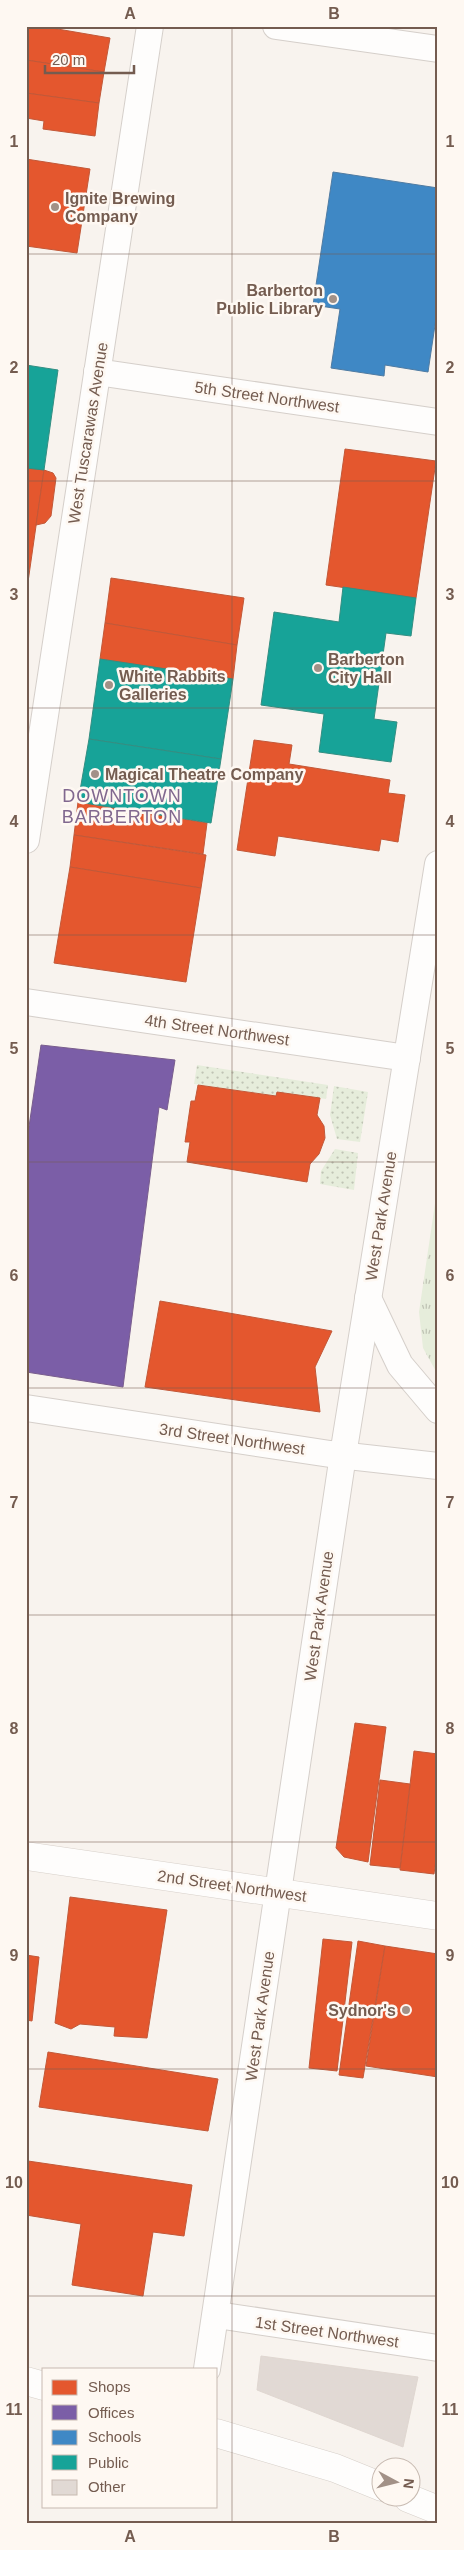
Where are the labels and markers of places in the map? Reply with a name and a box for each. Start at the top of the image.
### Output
place label: Ignite Brewing Company [65,190,175,225]
marker: Ignite Brewing Company [49,201,61,213]
place label: Barberton Public Library [216,282,323,317]
marker: Barberton Public Library [327,293,339,305]
place label: Barberton City Hall [328,651,404,686]
marker: Barberton City Hall [312,662,324,674]
place label: White Rabbits Galleries [119,668,226,703]
marker: White Rabbits Galleries [103,679,115,691]
place label: Magical Theatre Company [105,766,303,783]
marker: Magical Theatre Company [89,768,101,780]
place label: Sydnor's [328,2002,396,2019]
marker: Sydnor's [400,2004,412,2016]

